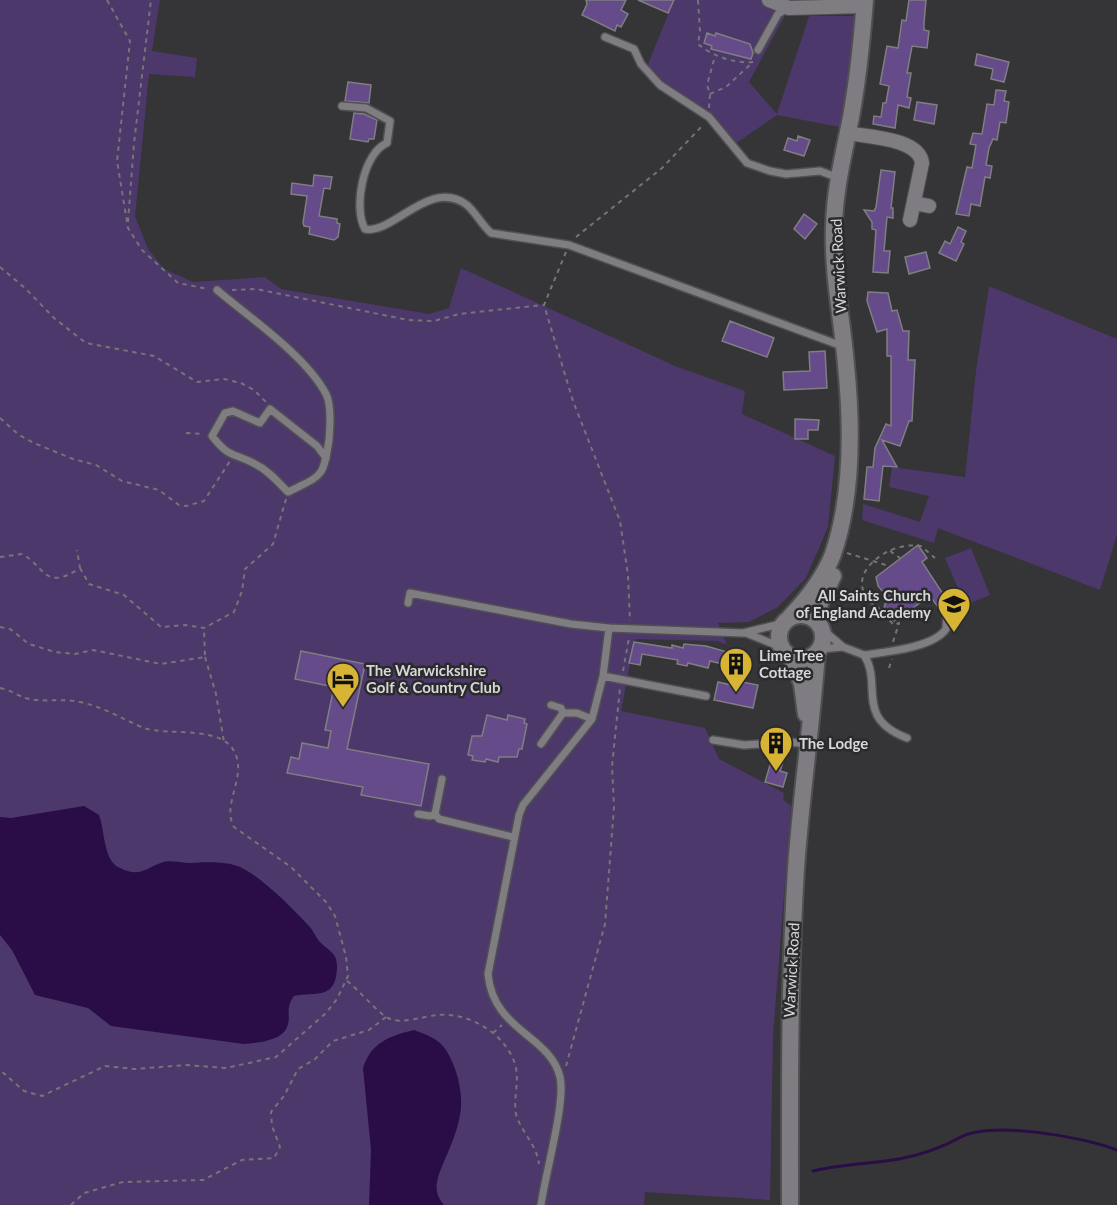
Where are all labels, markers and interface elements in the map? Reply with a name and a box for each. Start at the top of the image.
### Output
street label: Warwick Road [827,218,849,314]
place label: All Saints Church of England Academy [796,586,931,621]
school or university icon: All Saints Church of England Academy [936,586,972,633]
building icon: Lime Tree Cottage [718,646,754,693]
place label: Lime Tree Cottage [759,646,823,681]
hotel icon: The Warwickshire Golf & Country Club [325,661,361,708]
place label: The Warwickshire Golf & Country Club [366,661,501,696]
building icon: The Lodge [758,725,794,772]
place label: The Lodge [799,734,868,752]
street label: Warwick Road [780,922,802,1018]

